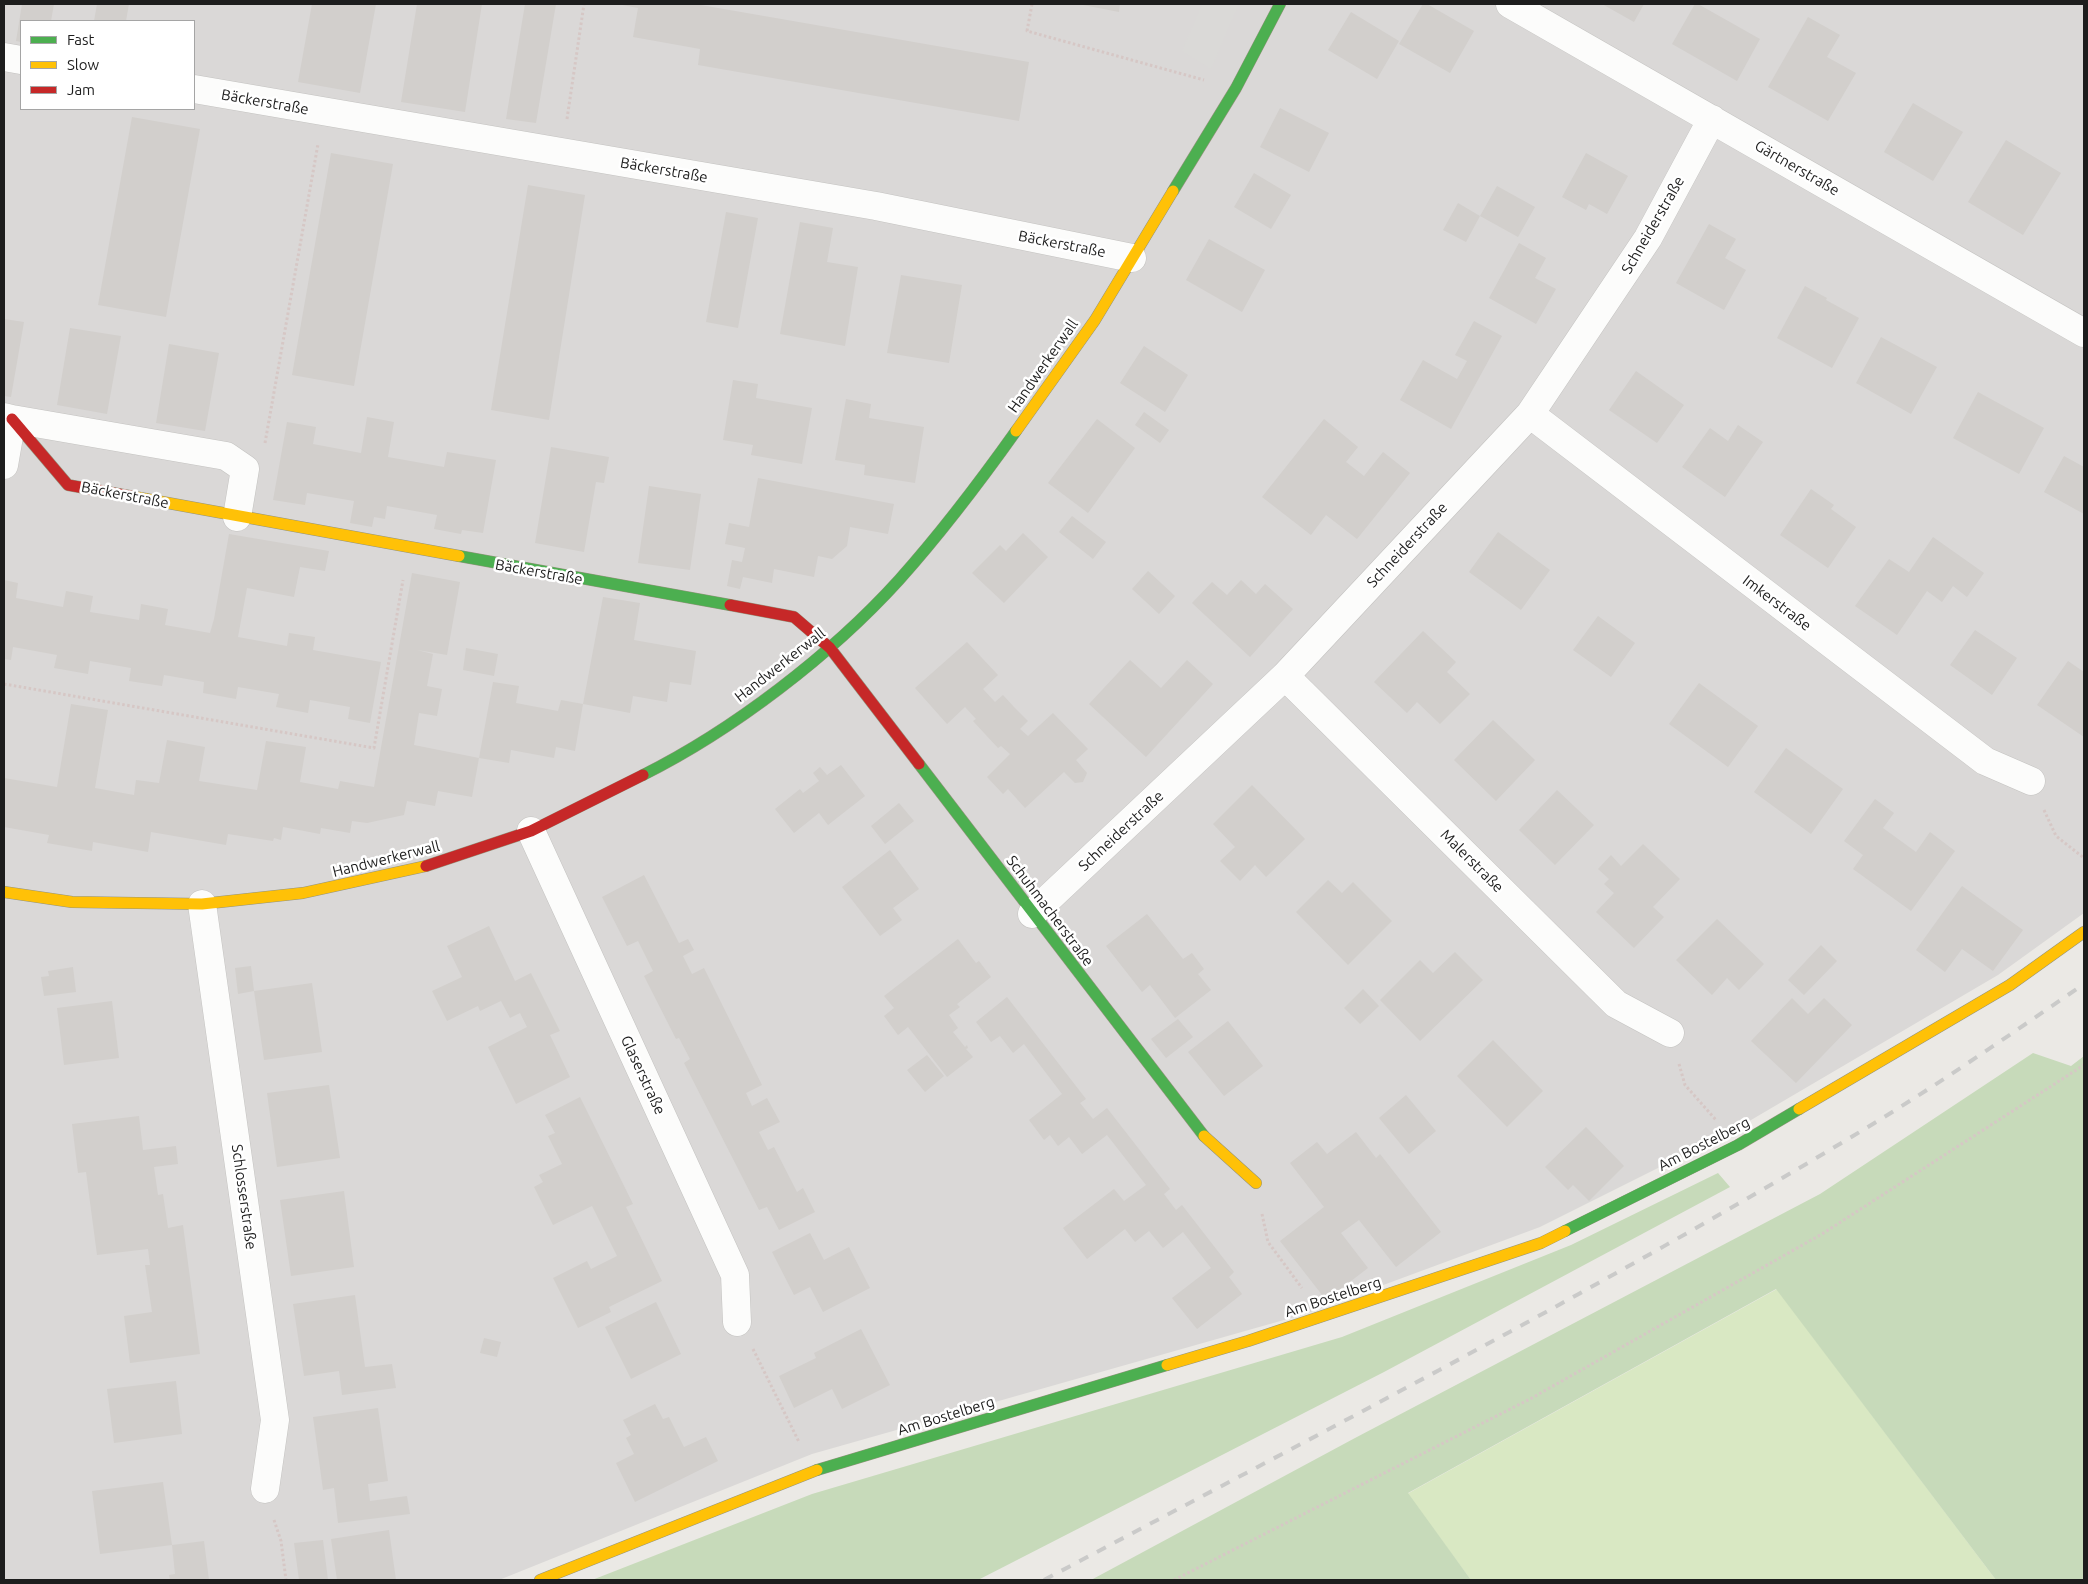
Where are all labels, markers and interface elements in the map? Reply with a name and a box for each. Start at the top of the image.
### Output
legend [20,20,195,110]
text: Fast [67,31,94,48]
text: Slow [67,56,99,73]
text: Jam [67,81,95,98]
street label: Bäckerstraße [220,85,310,119]
street label: Gärtnerstraße [1751,136,1843,200]
street label: Bäckerstraße [619,153,709,187]
street label: Schneiderstraße [1618,173,1688,277]
street label: Bäckerstraße [1017,227,1107,261]
street label: Handwerkerwall [1004,316,1082,416]
street label: Bäckerstraße [80,478,170,512]
street label: Schneiderstraße [1363,499,1451,591]
street label: Bäckerstraße [494,555,584,589]
street label: Imkerstraße [1739,571,1815,635]
street label: Handwerkerwall [731,624,829,706]
street label: Schneiderstraße [1075,787,1167,875]
street label: Malerstraße [1437,826,1507,896]
street label: Handwerkerwall [331,837,441,881]
street label: Schuhmacherstraße [1003,852,1097,970]
street label: Glaserstraße [617,1033,669,1117]
street label: Am Bostelberg [1655,1113,1753,1175]
street label: Schlosserstraße [228,1143,260,1251]
street label: Am Bostelberg [1282,1273,1384,1321]
street label: Am Bostelberg [895,1393,997,1439]

